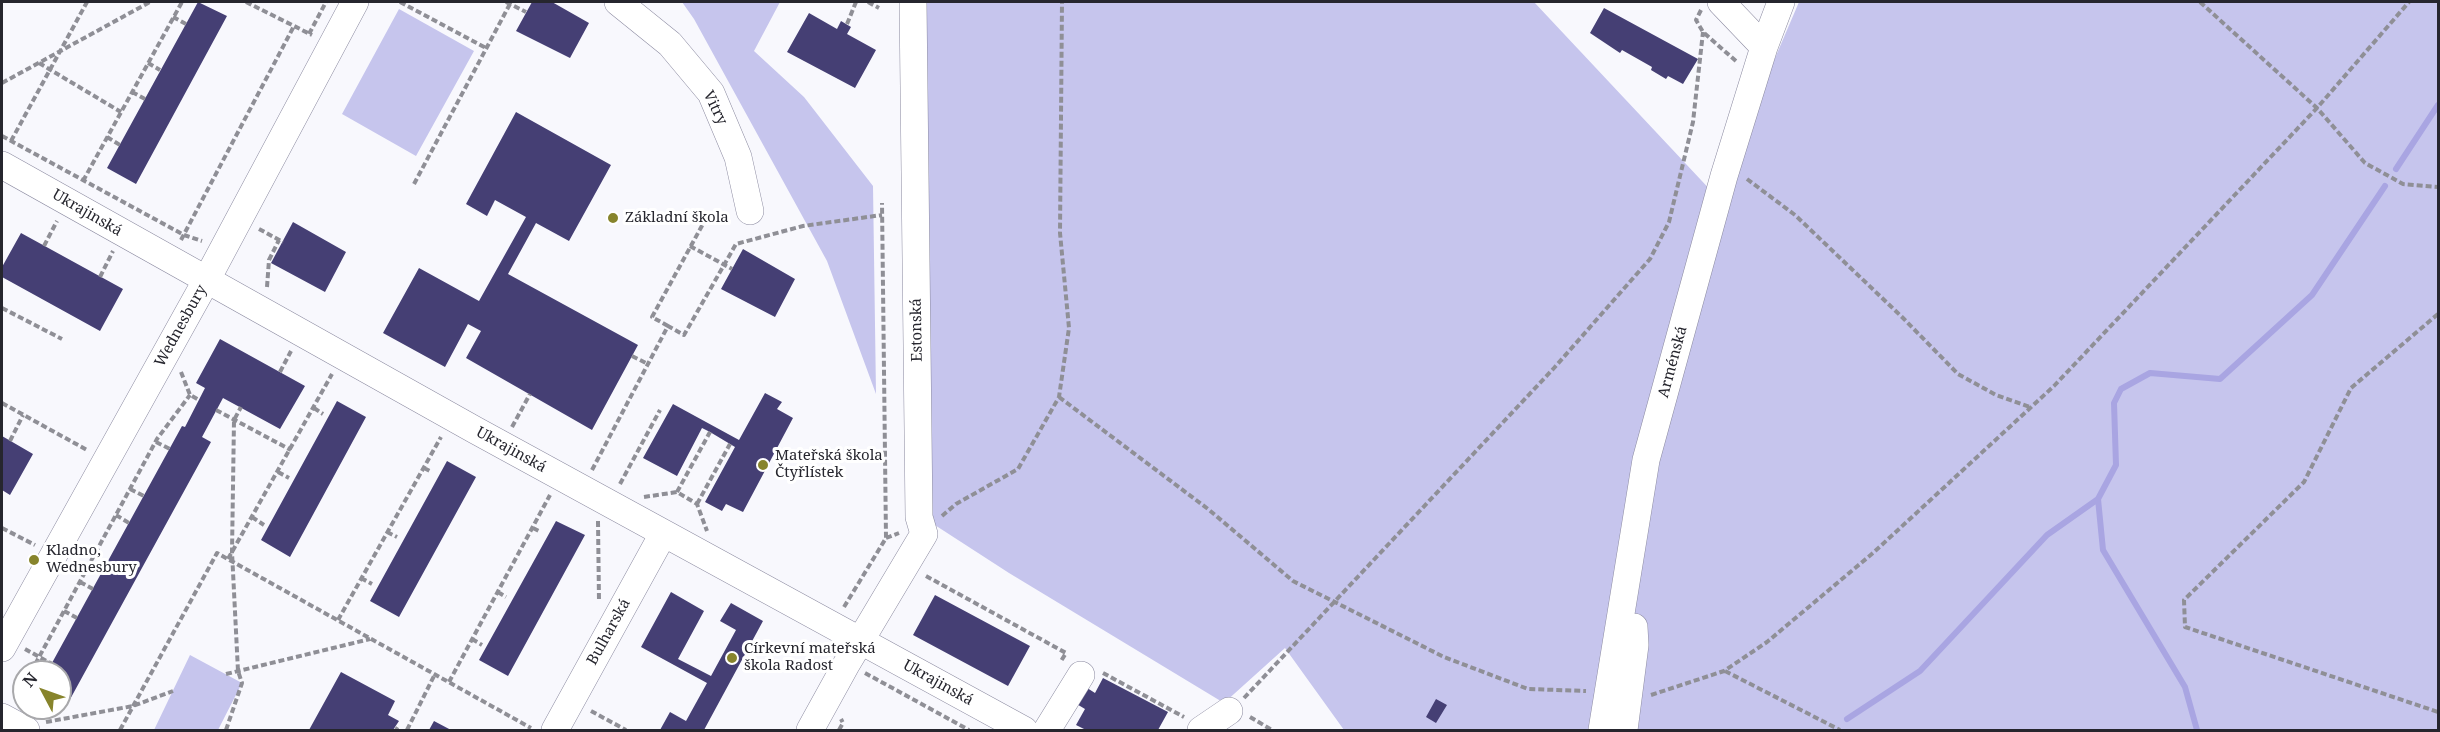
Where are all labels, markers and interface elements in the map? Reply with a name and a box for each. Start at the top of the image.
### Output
street label: Vitry [699,88,731,128]
street label: Ukrajinská [49,186,125,240]
place label: Základní škola [625,209,729,227]
marker: Základní škola [606,211,620,225]
street label: Wednesbury [151,282,211,370]
street label: Estonská [907,298,927,362]
street label: Arménská [1655,324,1691,400]
street label: Ukrajinská [473,423,549,477]
place label: Mateřská škola Čtyřlístek [775,447,883,482]
marker: Mateřská škola Čtyřlístek [756,458,770,472]
place label: Kladno, Wednesbury [46,542,137,577]
marker: Kladno, Wednesbury [27,553,41,567]
street label: Bulharská [583,596,635,668]
place label: Církevní mateřská škola Radost [744,640,876,675]
marker: Církevní mateřská škola Radost [725,651,739,665]
street label: Ukrajinská [900,656,976,710]
north arrow [12,660,72,720]
text: N [17,668,42,691]

